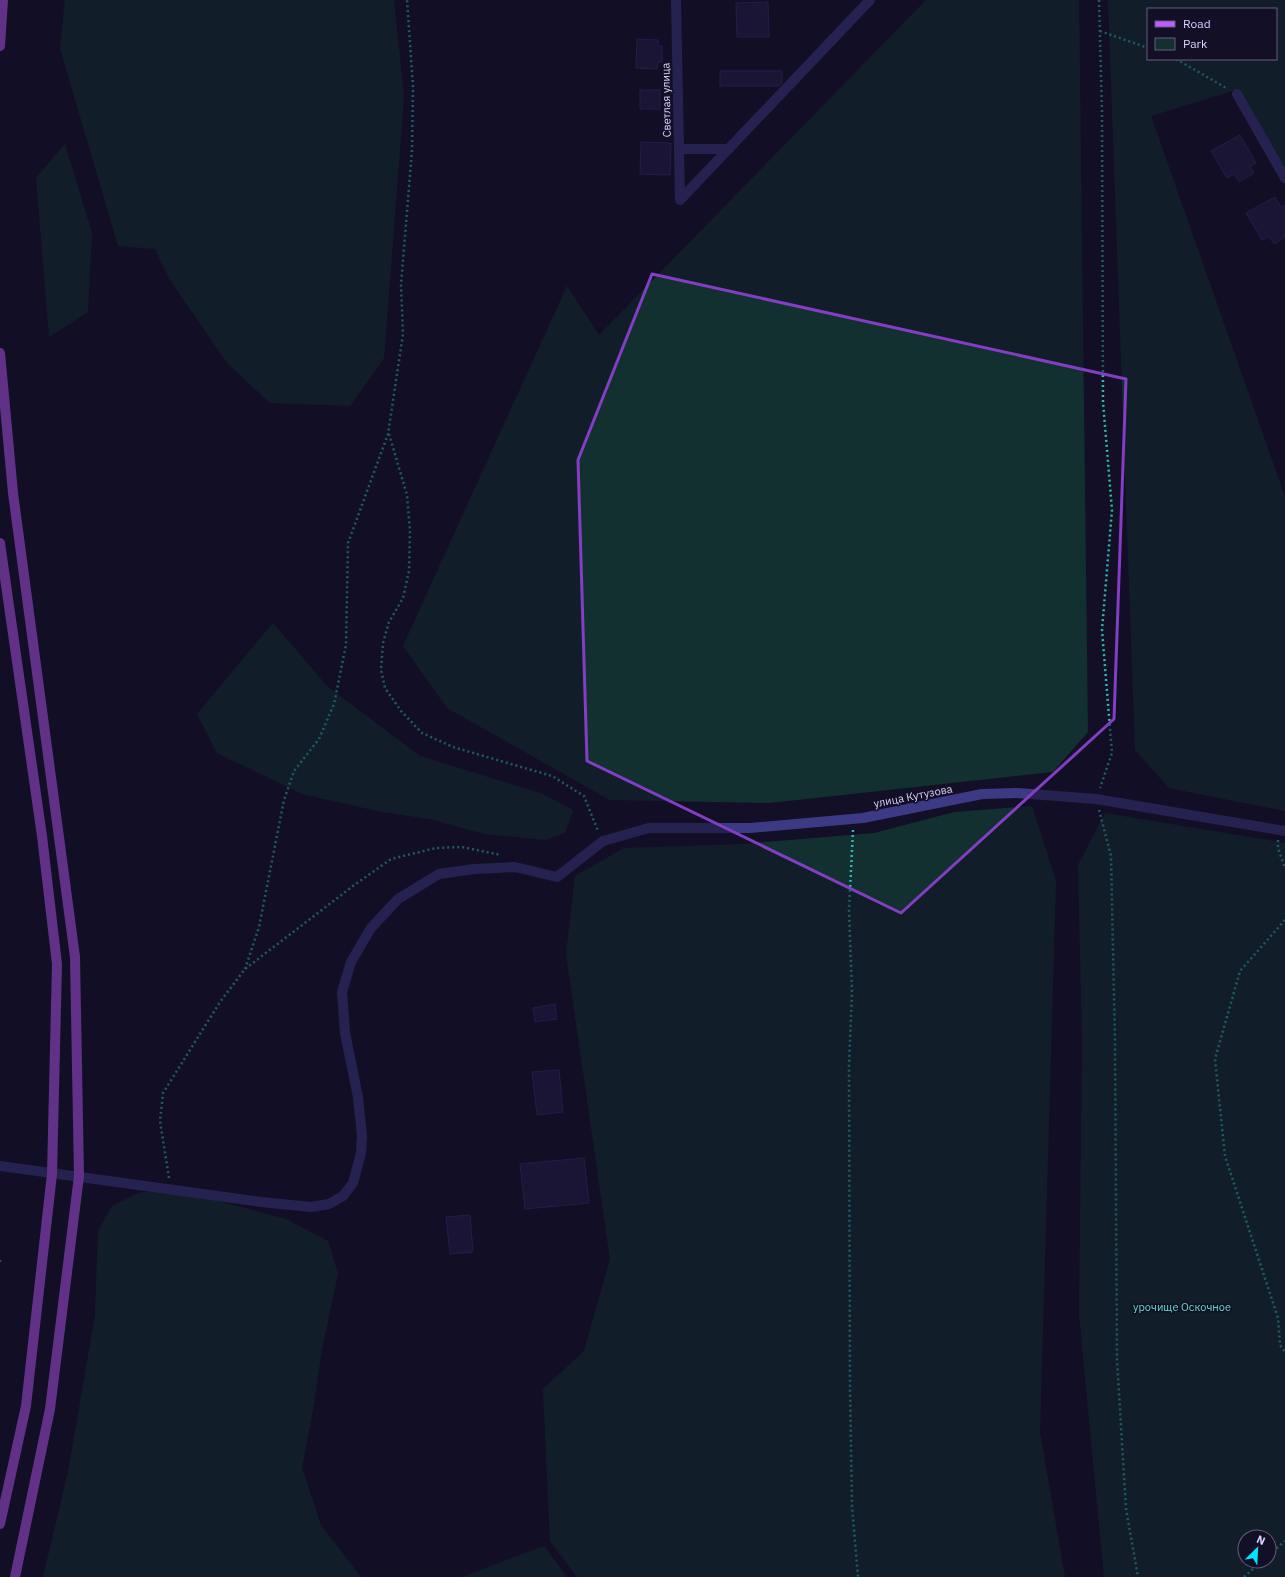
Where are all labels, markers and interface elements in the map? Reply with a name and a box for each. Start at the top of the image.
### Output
legend [1147,8,1277,60]
text: Road [1183,16,1211,31]
text: Park [1183,36,1208,51]
street label: Светлая улица [658,62,674,138]
street label: улица Кутузова [872,781,954,811]
park label: урочище Оскочное [1133,1300,1231,1314]
north arrow [1237,1529,1277,1569]
text: N [1255,1532,1268,1548]

